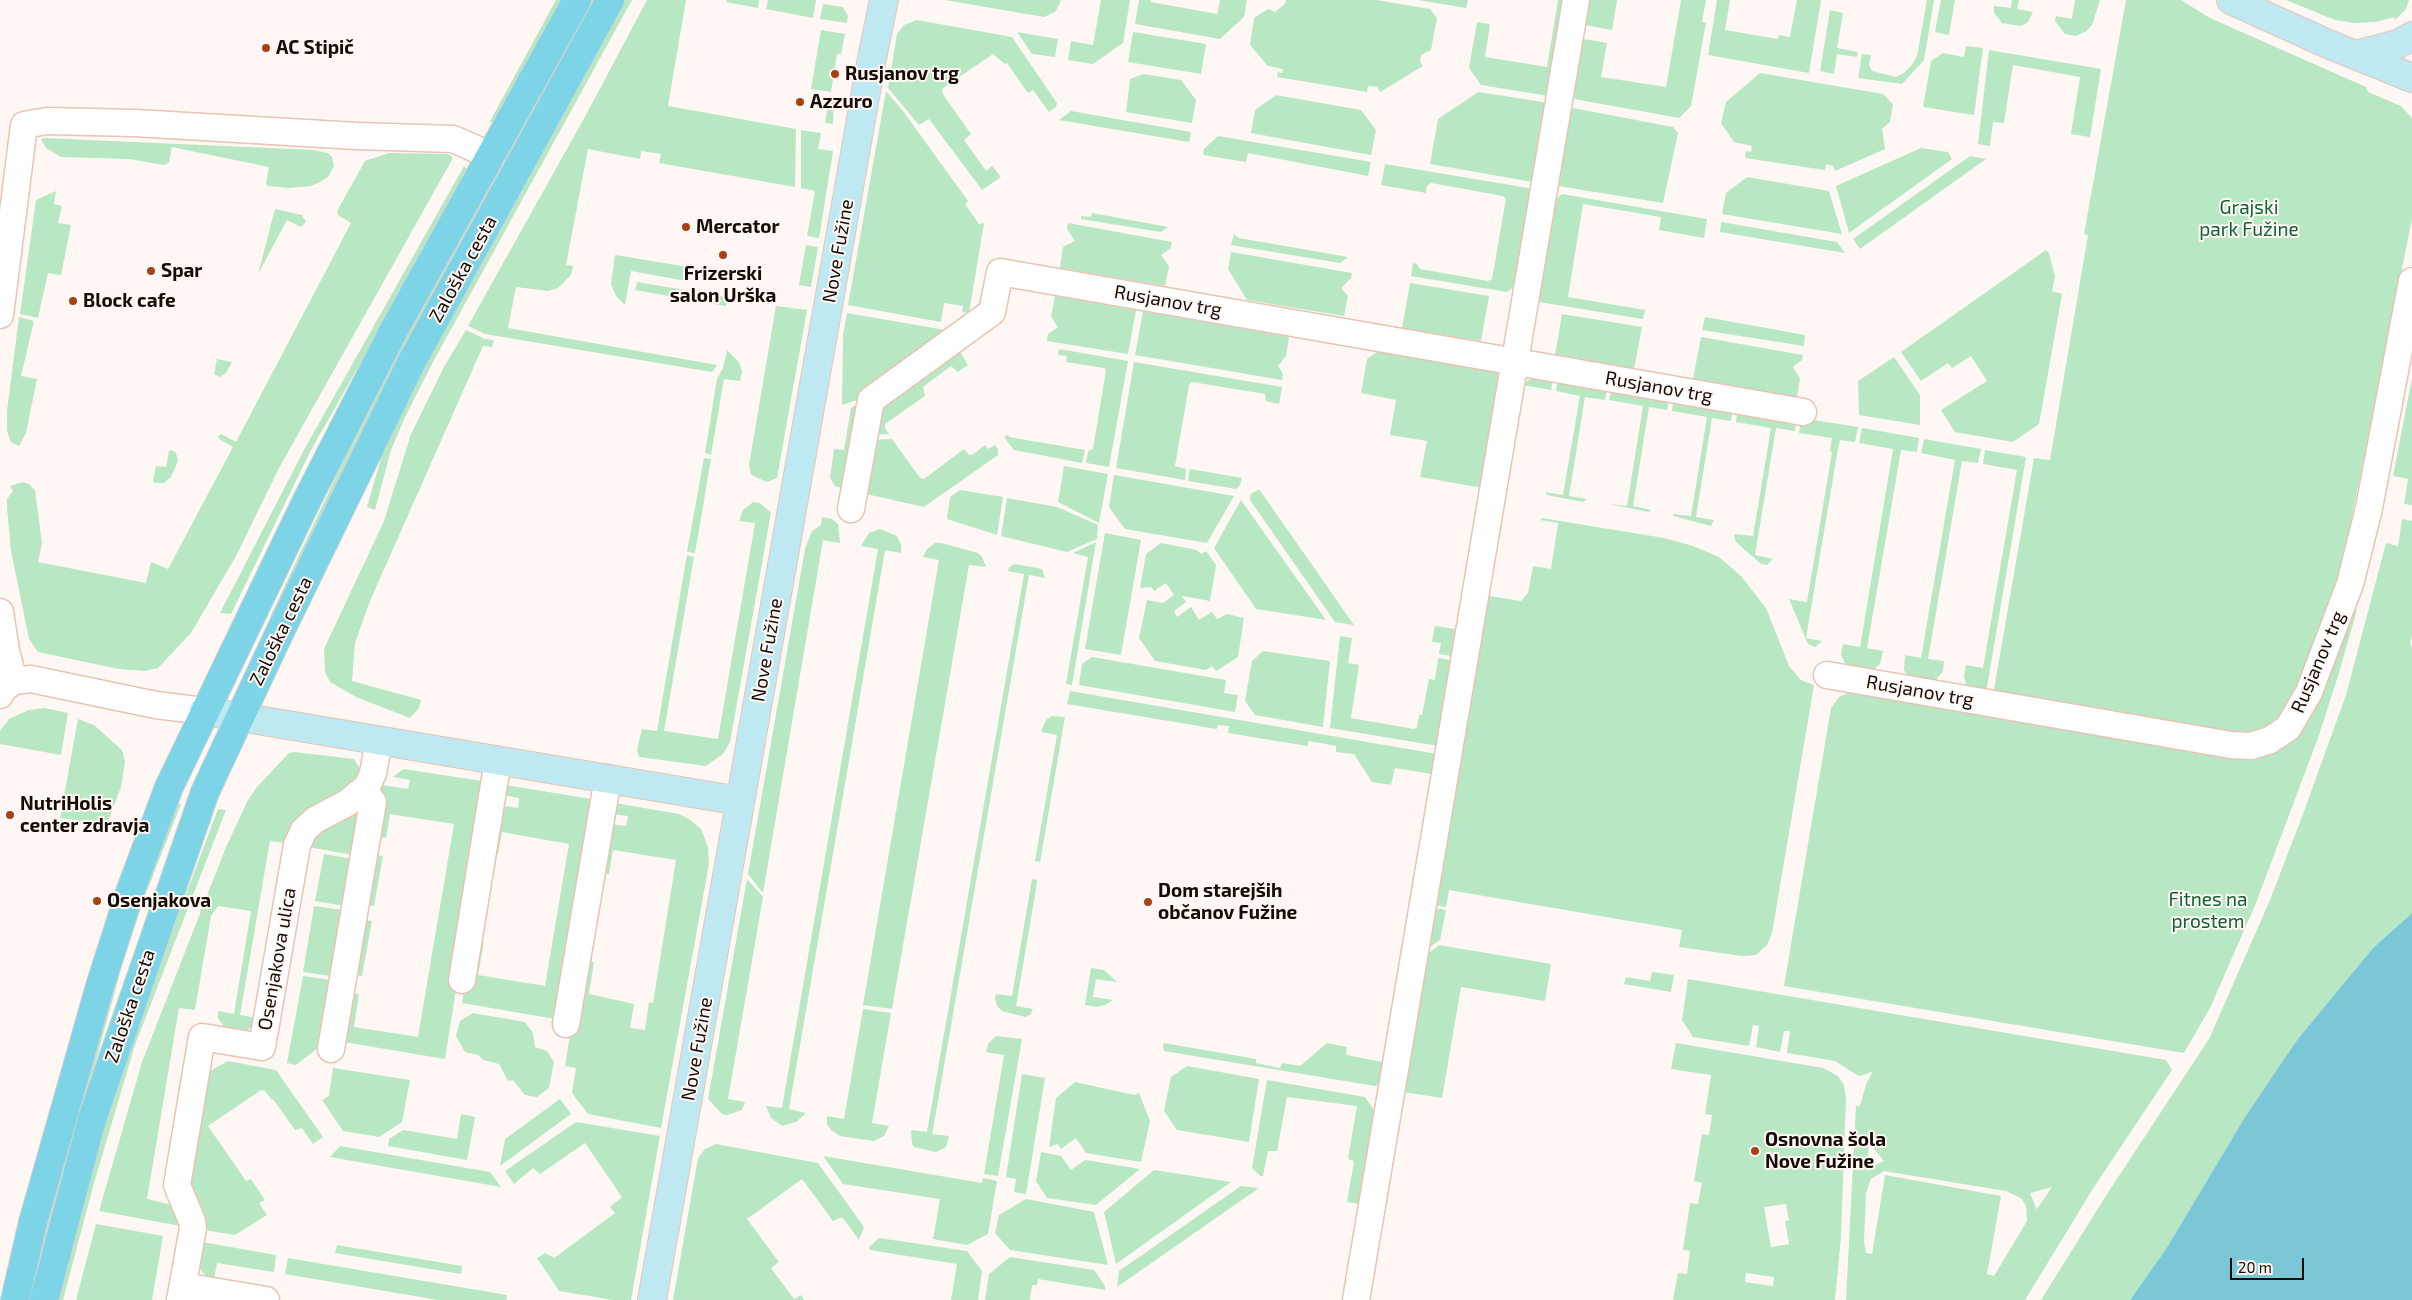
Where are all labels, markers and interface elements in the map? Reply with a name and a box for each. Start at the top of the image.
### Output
place label: AC Stipič [276,37,354,59]
marker: AC Stipič [260,42,272,54]
place label: Rusjanov trg [845,63,959,85]
marker: Rusjanov trg [829,68,841,80]
place label: Azzuro [810,91,873,113]
marker: Azzuro [794,96,806,108]
street label: Nove Fužine [818,197,858,305]
park label: Grajski park Fužine [2199,197,2299,241]
street label: Zaloška cesta [424,212,502,326]
place label: Mercator [696,216,780,238]
marker: Mercator [680,221,692,233]
marker: Frizerski salon Urška [717,249,729,261]
place label: Spar [161,260,202,282]
place label: Frizerski salon Urška [670,263,776,307]
marker: Spar [145,265,157,277]
street label: Rusjanov trg [1112,280,1224,322]
place label: Block cafe [83,290,176,312]
marker: Block cafe [67,295,79,307]
street label: Rusjanov trg [1603,366,1715,408]
street label: Zaloška cesta [245,573,317,689]
street label: Nove Fužine [747,596,787,704]
street label: Rusjanov trg [2286,607,2350,717]
street label: Rusjanov trg [1864,670,1976,712]
place label: NutriHolis center zdravja [20,793,149,837]
marker: NutriHolis center zdravja [4,809,16,821]
place label: Dom starejših občanov Fužine [1158,880,1297,924]
street label: Osenjakova ulica [253,886,301,1032]
park label: Fitnes na prostem [2169,889,2247,933]
place label: Osenjakova [107,890,211,912]
marker: Osenjakova [91,895,103,907]
marker: Dom starejših občanov Fužine [1142,896,1154,908]
street label: Zaloška cesta [100,946,160,1066]
street label: Nove Fužine [677,995,717,1103]
place label: Osnovna šola Nove Fužine [1765,1129,1886,1173]
marker: Osnovna šola Nove Fužine [1749,1145,1761,1157]
scale bar [2232,1248,2306,1280]
text: 20 m [2238,1258,2272,1276]

